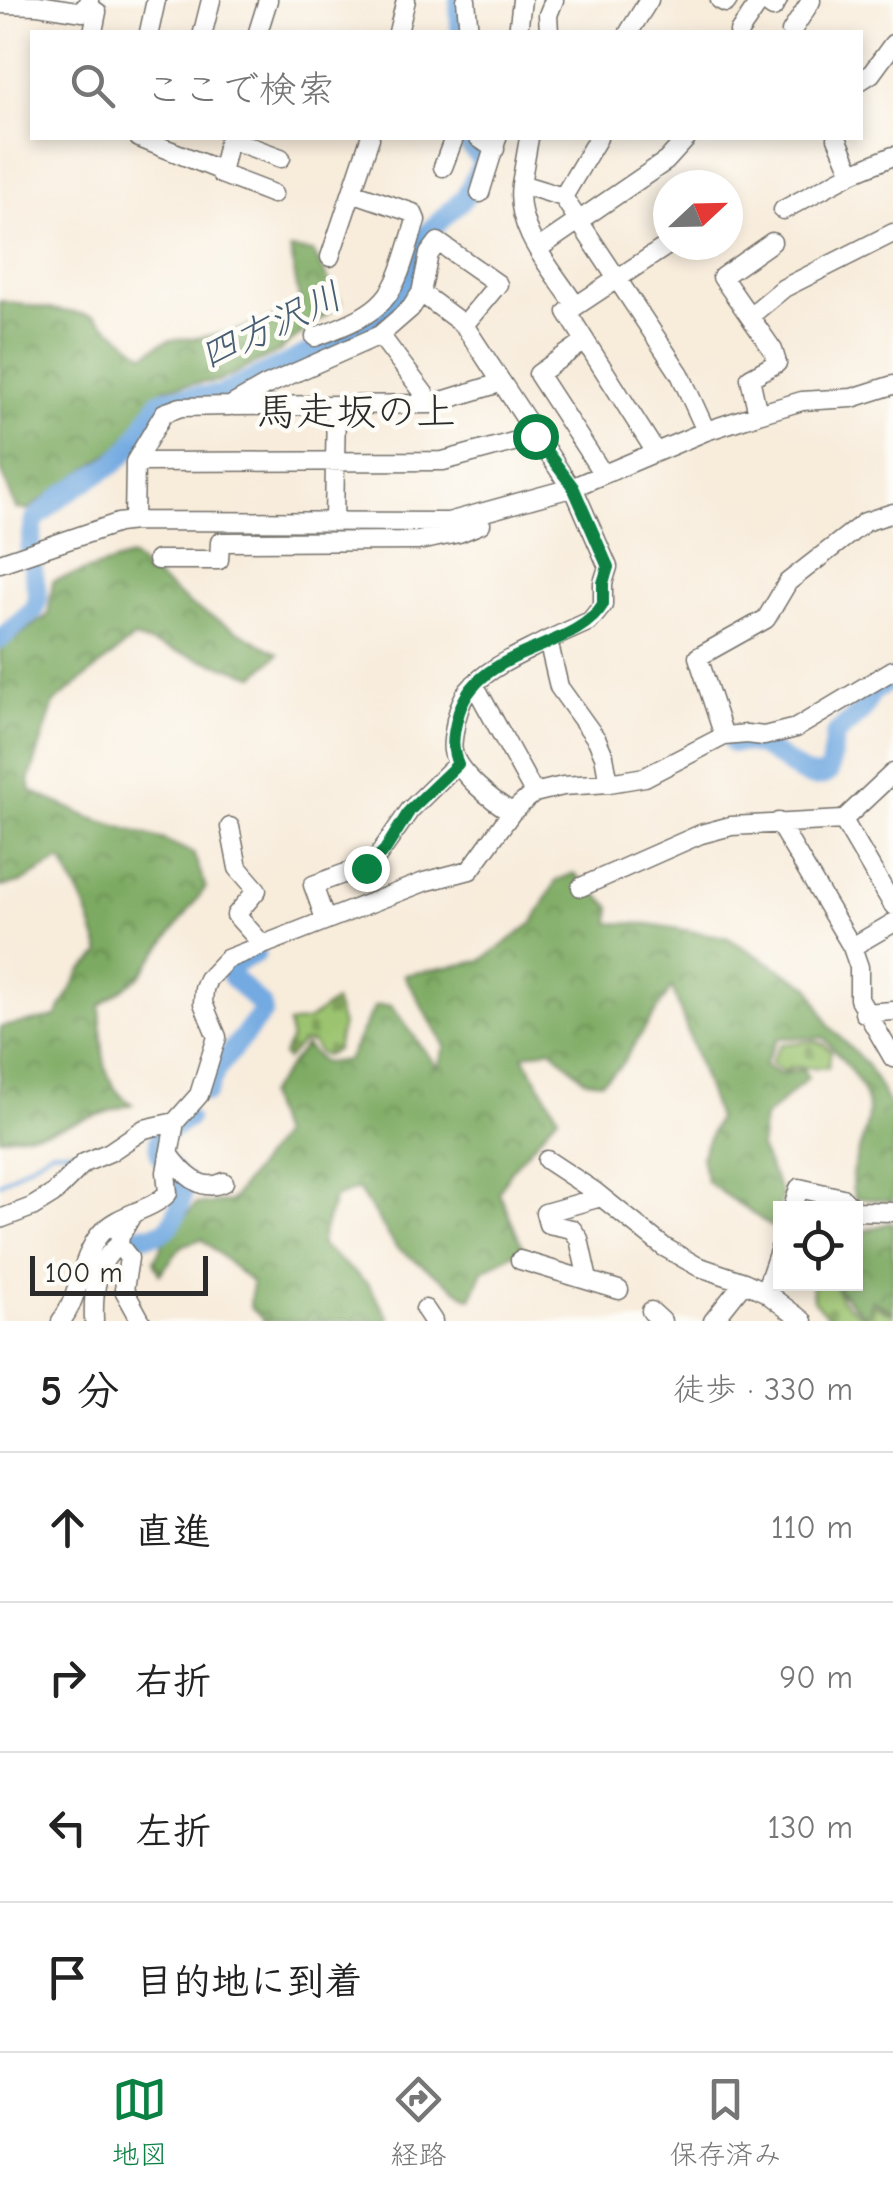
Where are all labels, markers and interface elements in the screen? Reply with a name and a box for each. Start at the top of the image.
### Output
search box [30,30,863,140]
icon: search [65,58,120,113]
text: ここで検索 [145,68,335,112]
north arrow [653,170,743,260]
water label: 四方沢川 [193,274,349,378]
district label: 馬走坂の上 [256,389,456,435]
route start [513,414,559,460]
route end [344,846,390,892]
map controls [773,1201,863,1291]
button: locate [773,1201,863,1291]
scale bar [30,1251,208,1296]
text: 100 m [45,1257,123,1289]
text: 5 分 [40,1367,119,1416]
text: 徒歩 · 330 m [673,1371,853,1408]
icon: ahead [40,1500,95,1555]
text: 110 m [771,1509,853,1546]
text: 直進 [135,1510,211,1554]
icon: right [40,1650,95,1705]
text: 90 m [779,1659,853,1696]
text: 右折 [135,1660,211,1704]
icon: left [40,1800,95,1855]
text: 130 m [767,1809,853,1846]
text: 左折 [135,1810,211,1854]
icon: arrive [40,1950,95,2005]
text: 目的地に到着 [135,1960,363,2004]
tab: 地図 [111,2072,168,2172]
tab: 経路 [390,2072,447,2172]
tab: 保存済み [669,2072,782,2172]

